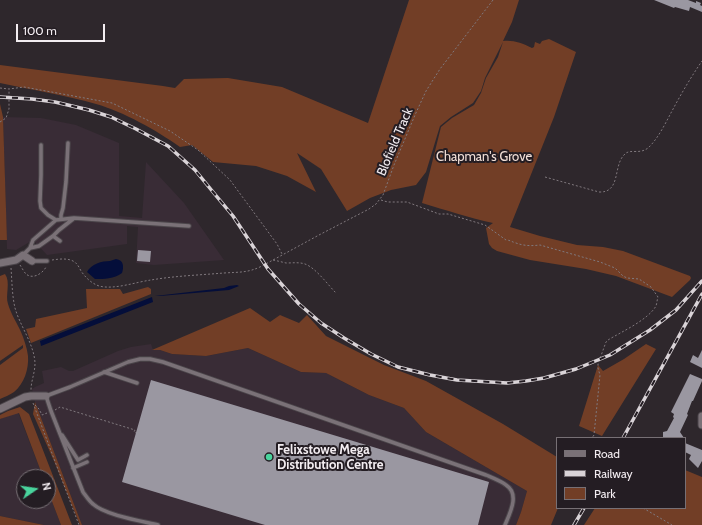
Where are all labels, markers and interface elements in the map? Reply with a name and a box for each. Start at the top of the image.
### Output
scale bar [18,16,107,42]
text: 100 m [23,23,57,38]
street label: Blofield Track [374,106,416,178]
park label: Chapman's Grove [436,149,532,165]
legend [556,437,686,509]
place label: Felixstowe Mega Distribution Centre [277,442,383,473]
text: Road [594,446,620,461]
marker: Felixstowe Mega Distribution Centre [264,452,274,462]
text: Railway [594,466,632,481]
north arrow [16,469,56,509]
text: N [39,481,54,492]
text: Park [594,486,616,501]

